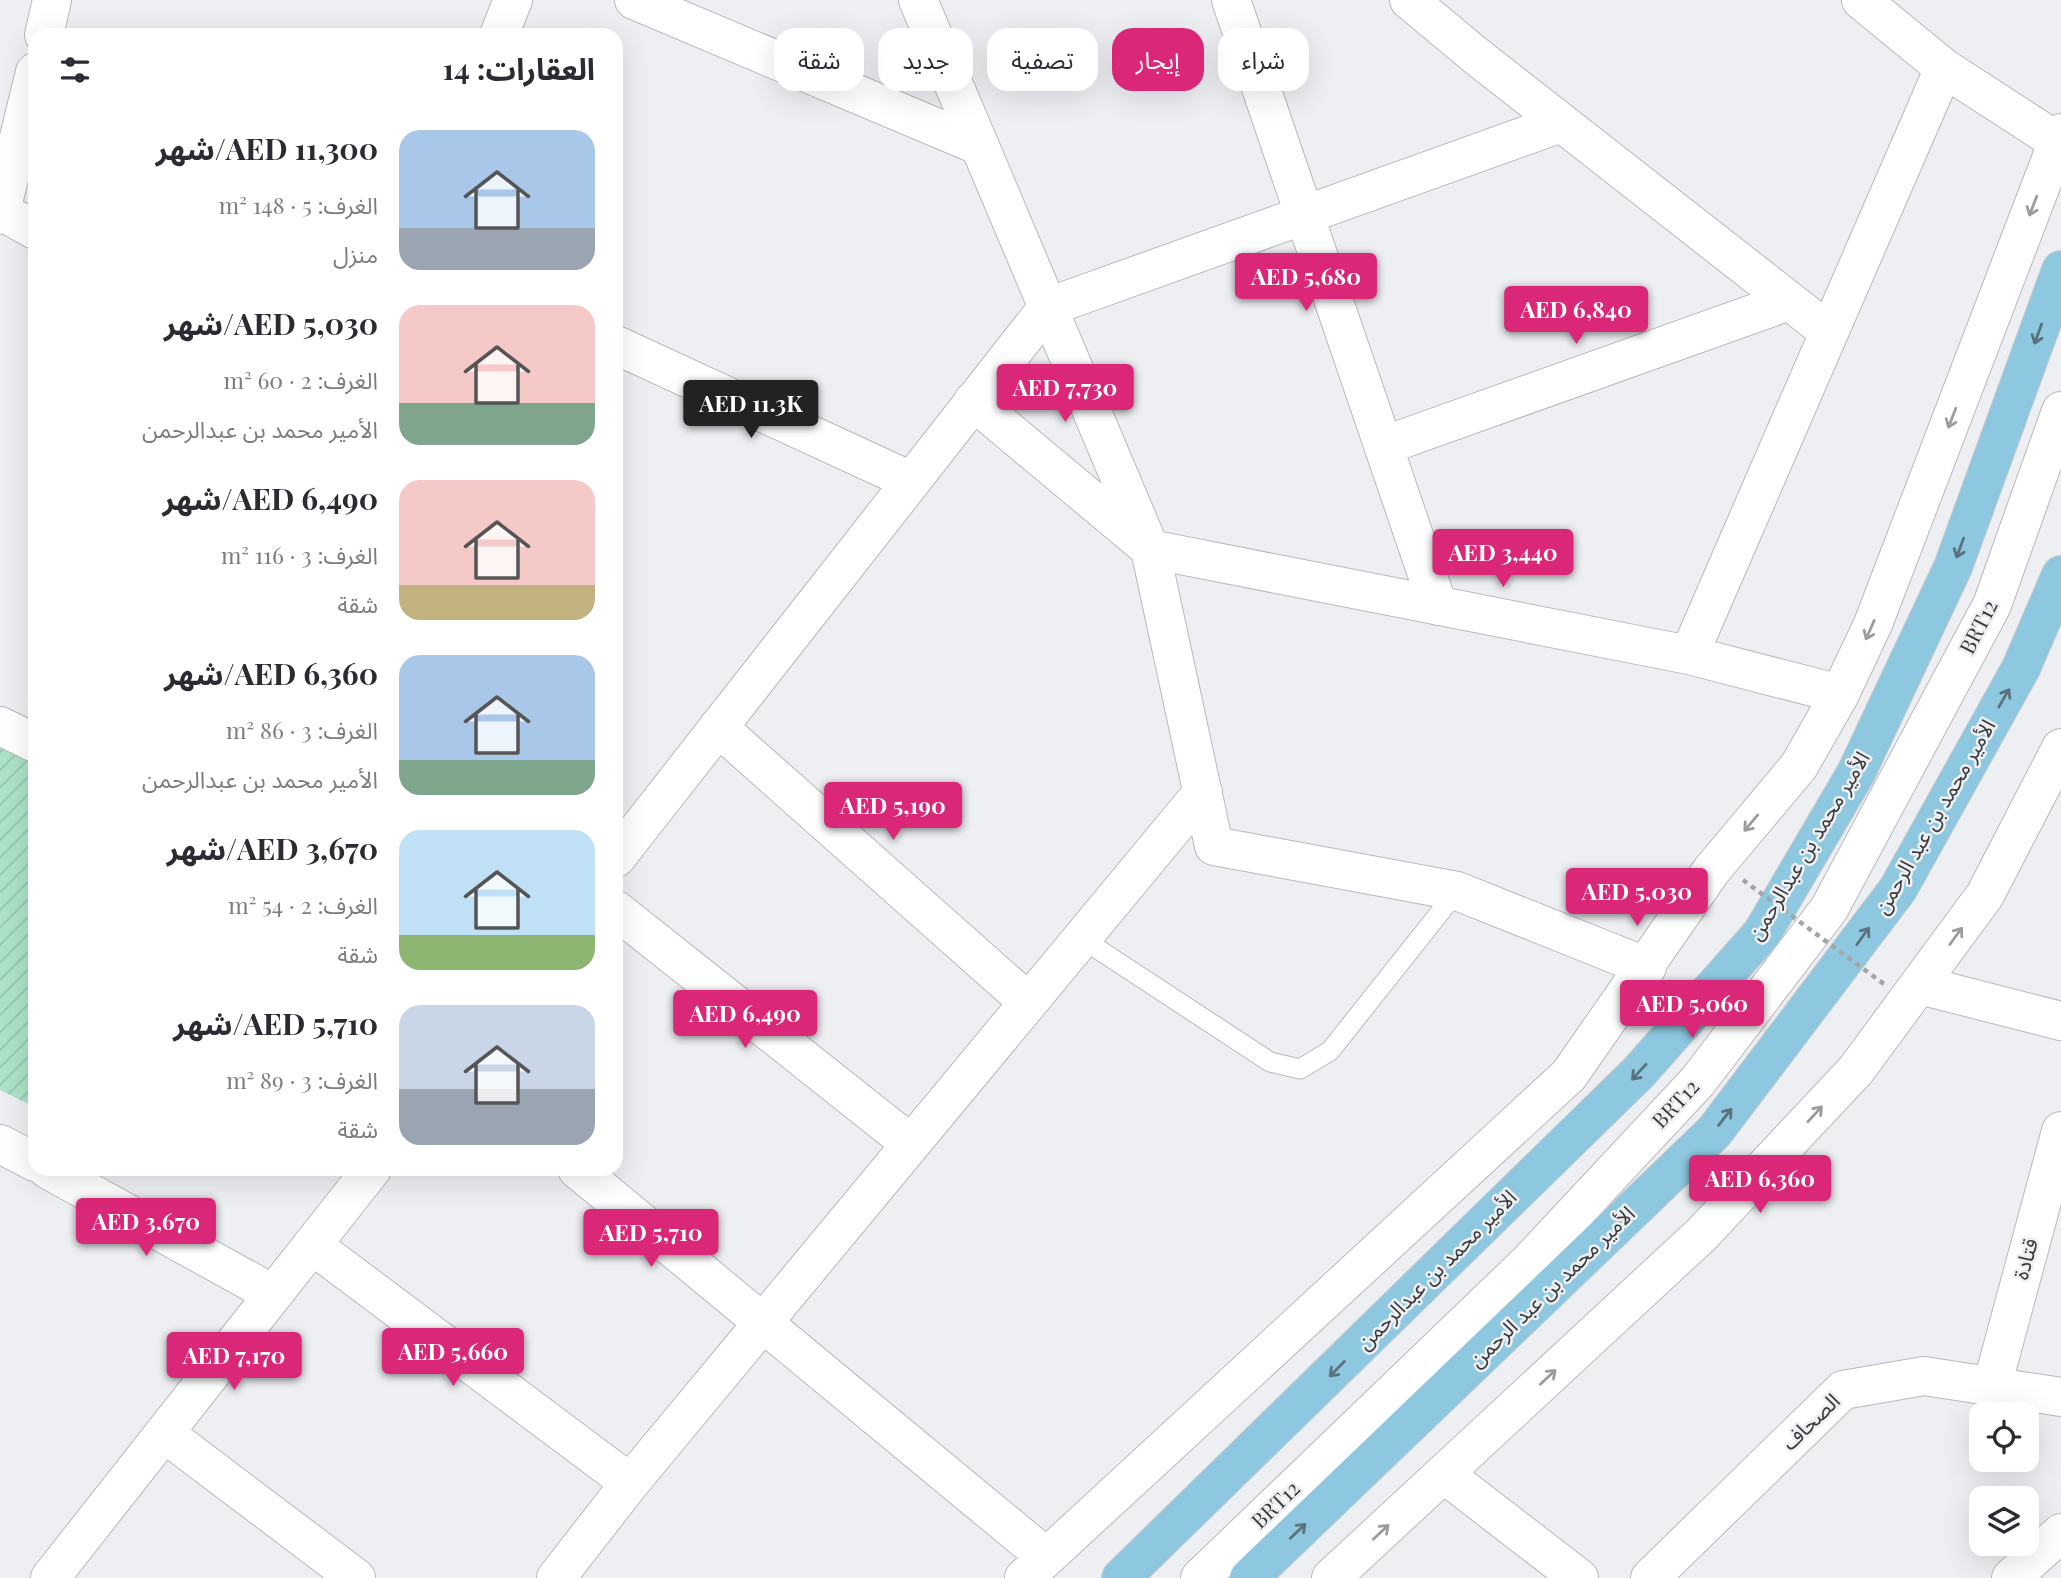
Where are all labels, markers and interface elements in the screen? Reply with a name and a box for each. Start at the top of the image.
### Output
chip: شقة [774,28,864,91]
chip: جديد [878,28,973,91]
chip: تصفية [987,28,1098,91]
chip: إيجار [1112,28,1204,91]
chip: شراء [1218,28,1309,91]
text: العقارات: 14 [442,48,595,88]
icon: filters [56,51,94,89]
text: AED 11,300/شهر [156,128,378,168]
icon: home [455,158,539,242]
text: الغرف: 5 · 148 m² [219,189,378,220]
one-way arrow [2026,194,2039,216]
text: منزل [333,238,378,269]
pin: AED 5,680 [1226,254,1386,313]
text: AED 5,680 [1251,260,1361,291]
pin: AED 6,840 [1496,286,1656,346]
text: AED 6,840 [1520,293,1632,324]
text: AED 5,030/شهر [164,303,378,343]
one-way arrow [2031,322,2043,344]
icon: home [455,333,539,417]
text: الغرف: 2 · 60 m² [223,364,378,395]
pin: AED 7,730 [985,364,1145,424]
text: AED 7,730 [1013,371,1117,402]
pin: AED 11.3K [671,380,831,440]
text: AED 11.3K [699,387,803,418]
one-way arrow [1945,406,1957,428]
text: الأمير محمد بن عبدالرحمن [142,413,378,444]
text: AED 6,490/شهر [162,478,378,518]
icon: home [455,508,539,592]
pin: AED 3,440 [1423,530,1583,589]
text: AED 3,440 [1448,536,1558,567]
one-way arrow [1953,536,1965,558]
text: الغرف: 3 · 116 m² [221,539,378,570]
text: شقة [337,588,378,619]
street label: BRT12 [1952,594,2003,658]
one-way arrow [1863,619,1876,640]
text: AED 6,360/شهر [164,653,378,693]
icon: home [455,683,539,767]
one-way arrow [1997,689,2011,709]
street label: الأمير محمد بن عبد الرحمن [1866,713,2001,919]
text: الغرف: 3 · 86 m² [226,714,378,745]
street label: الأمير محمد بن عبدالرحمن [1740,745,1875,945]
text: الأمير محمد بن عبدالرحمن [142,763,378,794]
pin: AED 5,190 [813,782,973,842]
text: AED 5,190 [840,789,946,820]
one-way arrow [1744,813,1759,831]
text: AED 3,670/شهر [167,828,378,868]
icon: home [455,858,539,942]
pin: AED 5,030 [1557,869,1717,928]
text: AED 5,030 [1582,875,1692,906]
text: الغرف: 2 · 54 m² [228,889,378,920]
one-way arrow [1856,927,1870,946]
one-way arrow [1949,927,1963,946]
text: شقة [337,938,378,969]
pin: AED 5,060 [1612,981,1772,1040]
text: AED 5,060 [1636,987,1748,1018]
pin: AED 6,490 [665,990,825,1050]
text: AED 6,490 [689,997,801,1028]
text: AED 5,710/شهر [173,1003,378,1043]
icon: home [455,1033,539,1117]
one-way arrow [1630,1063,1647,1080]
text: الغرف: 3 · 89 m² [226,1064,378,1095]
street label: BRT12 [1645,1072,1704,1133]
one-way arrow [1806,1106,1823,1123]
one-way arrow [1718,1108,1733,1126]
text: شقة [337,1113,378,1144]
pin: AED 6,360 [1680,1156,1840,1215]
text: AED 6,360 [1705,1162,1815,1193]
street label: الأمير محمد بن عبدالرحمن [1350,1183,1522,1355]
pin: AED 3,670 [66,1198,226,1258]
street label: الأمير محمد بن عبد الرحمن [1461,1199,1640,1372]
text: AED 3,670 [92,1205,200,1236]
pin: AED 5,710 [571,1210,731,1269]
text: AED 5,710 [599,1216,703,1247]
street label: قتادة [2005,1235,2043,1282]
pin: AED 5,660 [373,1328,533,1388]
pin: AED 7,170 [154,1332,314,1392]
text: AED 5,660 [398,1335,508,1366]
text: AED 7,170 [183,1339,285,1370]
one-way arrow [1329,1360,1346,1377]
one-way arrow [1539,1369,1557,1385]
street label: الصحاف [1775,1386,1845,1455]
map controls [1969,1402,2039,1556]
button: locate [1969,1402,2039,1472]
street label: BRT12 [1244,1474,1305,1534]
button: layers [1969,1486,2039,1556]
one-way arrow [1289,1522,1306,1539]
one-way arrow [1372,1523,1389,1540]

